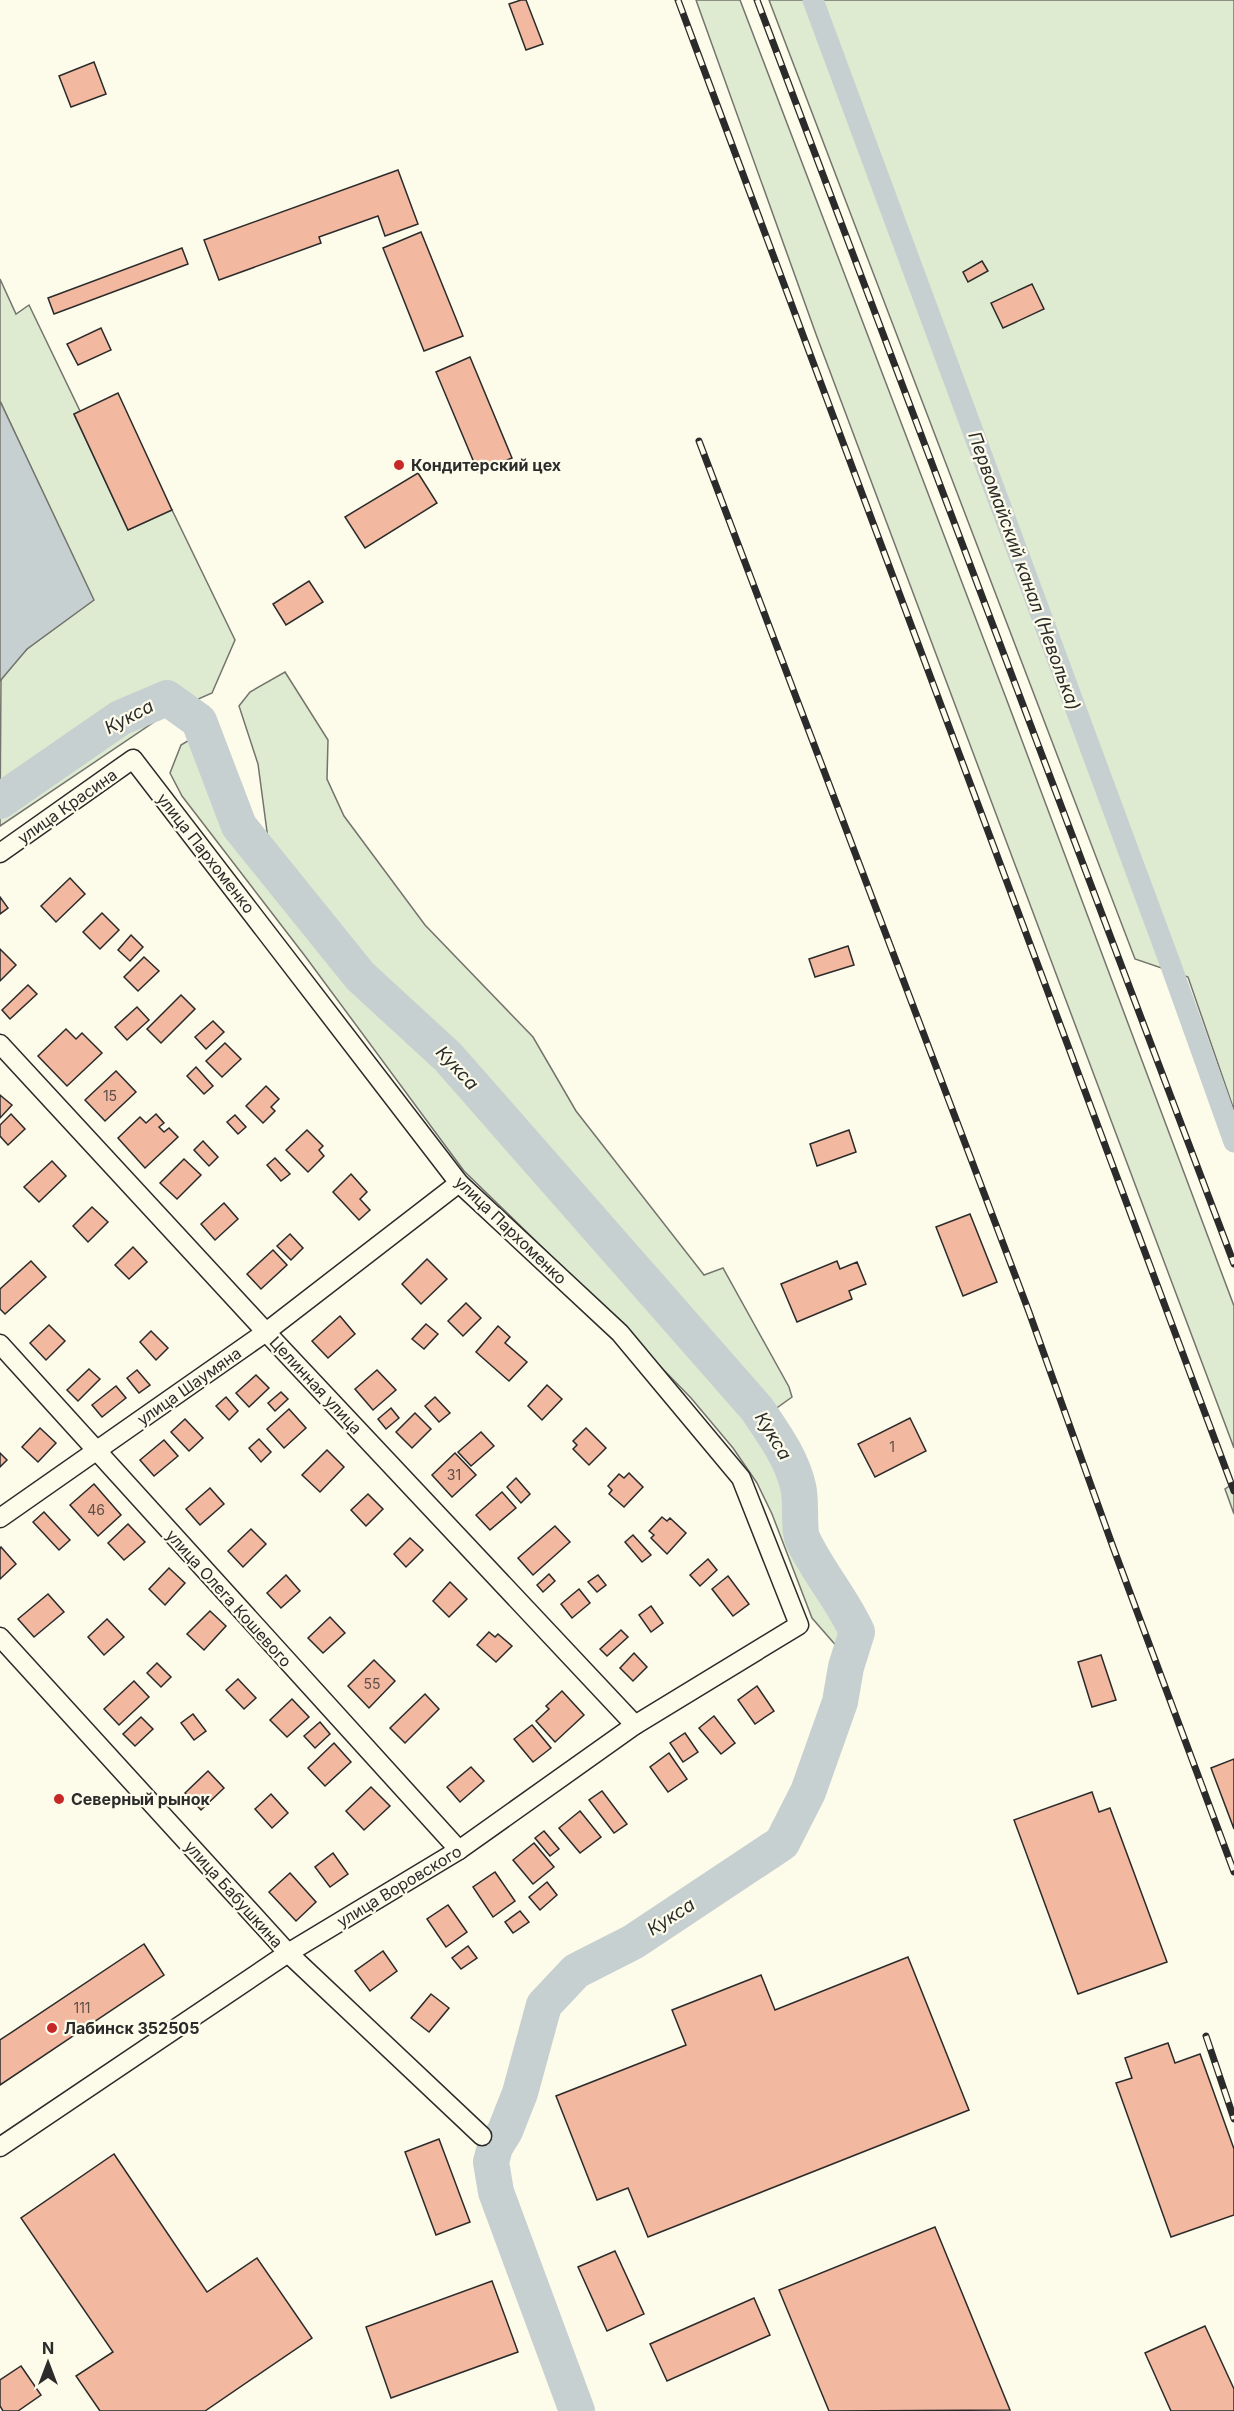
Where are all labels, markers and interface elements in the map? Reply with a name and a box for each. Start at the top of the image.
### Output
water label: Первомайский канал (Неволька) [964,429,1085,713]
place label: Кондитерский цех [411,455,561,475]
marker: Кондитерский цех [392,458,406,472]
water label: Кукса [101,695,157,738]
street label: улица Красина [13,764,121,848]
street label: улица Пархоменко [153,789,259,917]
water label: Кукса [432,1041,483,1094]
house number: 15 [103,1087,117,1104]
street label: улица Пархоменко [451,1172,571,1288]
street label: Целинная улица [266,1332,366,1438]
street label: улица Шаумяна [133,1343,245,1429]
water label: Кукса [751,1408,796,1464]
house number: 1 [889,1438,895,1455]
house number: 31 [447,1466,461,1483]
house number: 46 [87,1501,105,1518]
street label: улица Олега Кошевого [162,1525,296,1671]
house number: 55 [363,1675,381,1692]
place label: Северный рынок [71,1789,211,1809]
marker: Северный рынок [52,1792,66,1806]
street label: улица Бабушкина [181,1836,287,1952]
street label: улица Воровского [333,1841,465,1931]
water label: Кукса [643,1894,698,1940]
house number: 111 [73,1999,91,2016]
place label: Лабинск 352505 [64,2018,199,2038]
marker: Лабинск 352505 [45,2021,59,2035]
north arrow [18,2333,78,2393]
text: N [42,2338,54,2358]

